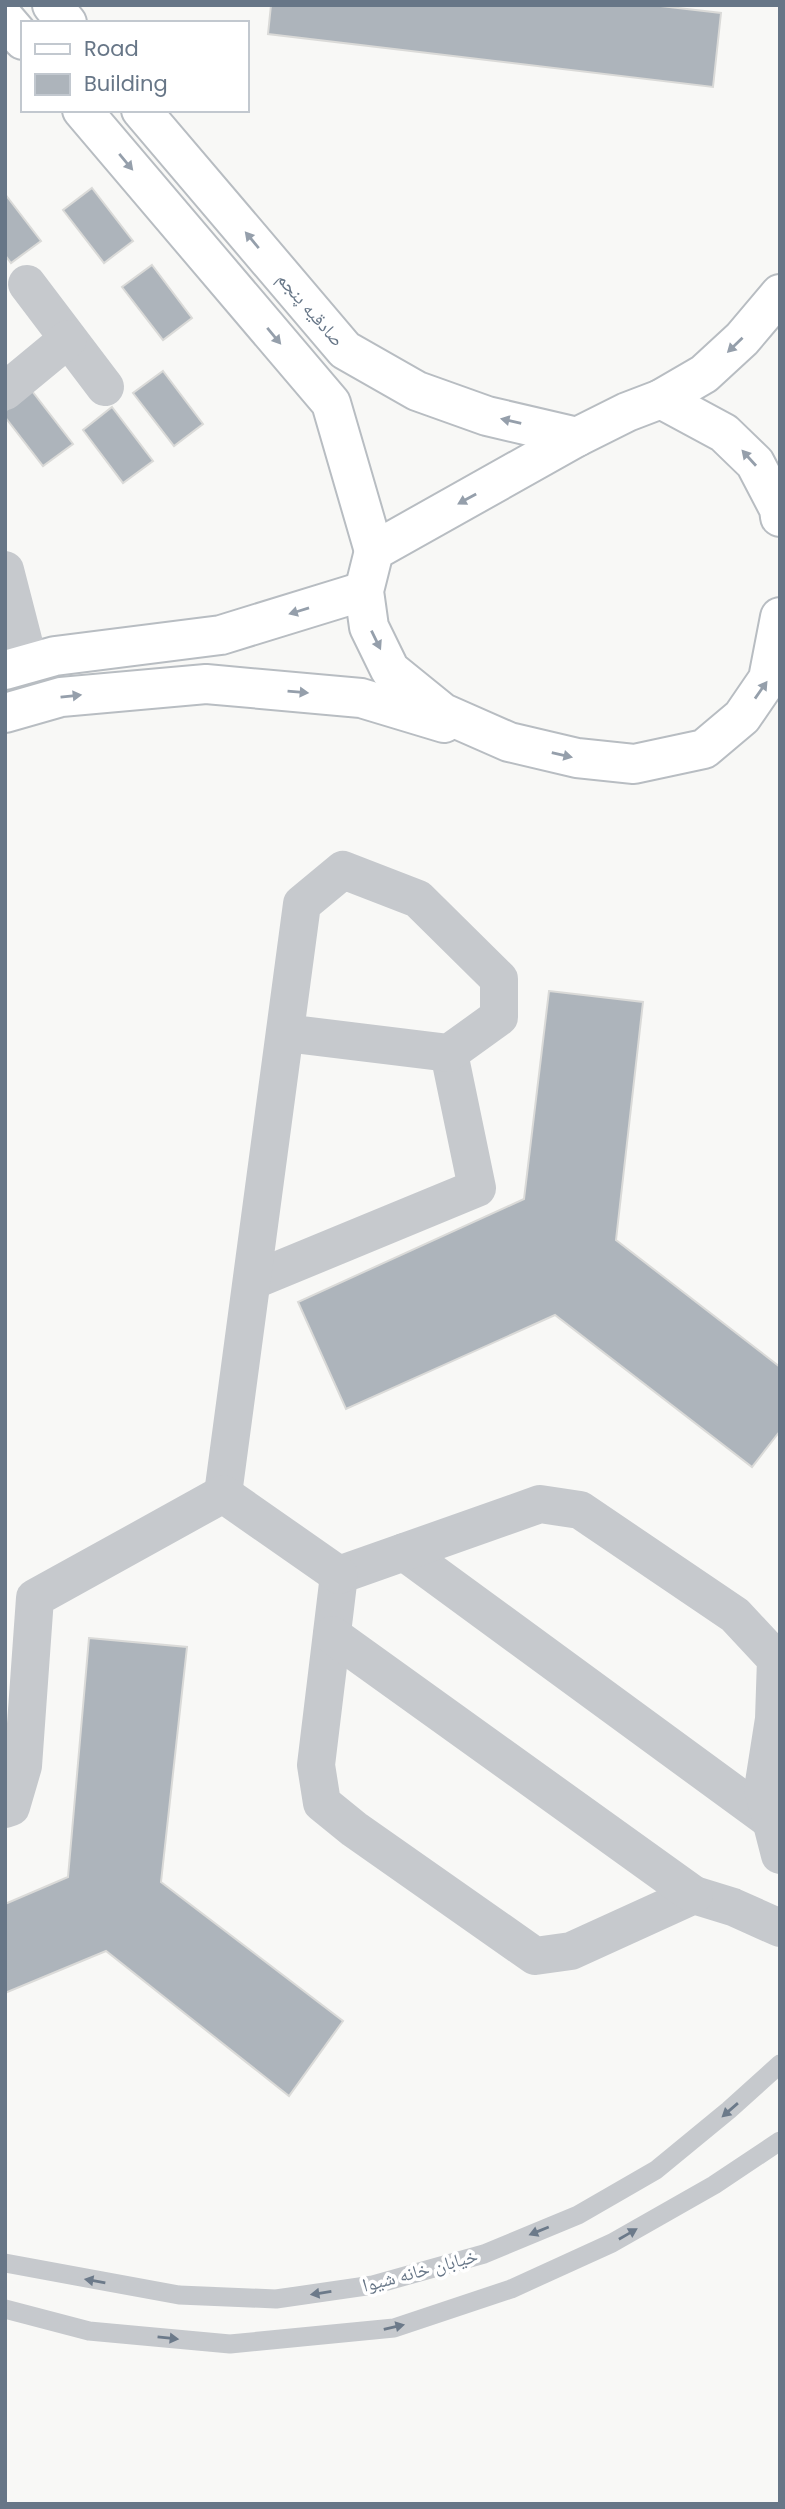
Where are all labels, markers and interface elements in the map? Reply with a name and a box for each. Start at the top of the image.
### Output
legend [21,21,248,112]
text: Road [84,34,139,63]
text: Building [84,69,168,98]
one-way arrow [119,153,134,171]
one-way arrow [245,232,260,249]
street label: صادقیه پنجم [271,266,351,352]
one-way arrow [266,327,281,344]
one-way arrow [727,337,744,353]
one-way arrow [500,416,522,427]
one-way arrow [741,450,757,467]
one-way arrow [457,493,476,505]
one-way arrow [288,607,309,617]
one-way arrow [370,630,381,650]
one-way arrow [754,681,768,699]
one-way arrow [287,687,309,698]
one-way arrow [60,690,82,701]
one-way arrow [551,750,573,761]
one-way arrow [721,2102,738,2117]
one-way arrow [529,2225,549,2237]
one-way arrow [618,2228,638,2240]
street label: خیابان خانه شیوا [359,2242,481,2299]
one-way arrow [84,2275,106,2286]
one-way arrow [310,2287,332,2298]
one-way arrow [384,2321,406,2332]
one-way arrow [158,2333,180,2344]

